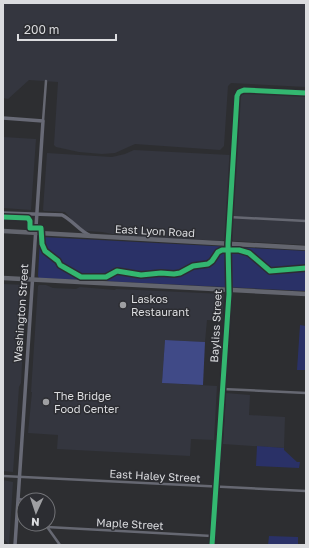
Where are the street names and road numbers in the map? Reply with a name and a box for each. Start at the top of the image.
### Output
street label: East Lyon Road [115,222,195,239]
street label: Washington Street [11,263,30,363]
street label: Bayliss Street [207,289,224,363]
street label: East Haley Street [109,467,201,484]
street label: Maple Street [96,515,164,532]

